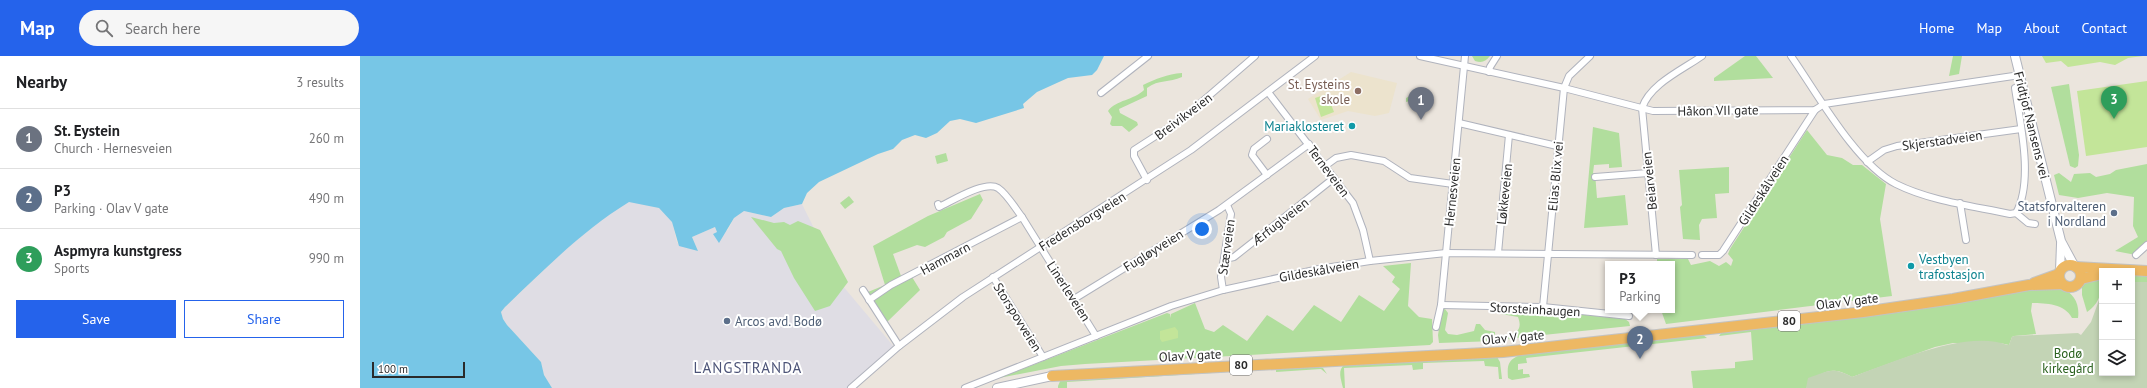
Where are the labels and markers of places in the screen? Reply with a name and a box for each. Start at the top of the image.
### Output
place label: St. Eysteins skole [1288,76,1350,108]
marker: St. Eysteins skole [1353,86,1363,96]
pin: 3 [2101,86,2127,119]
pin: 1 [1408,87,1434,120]
place label: Mariaklosteret [1264,118,1345,135]
marker: Mariaklosteret [1347,121,1357,131]
place label: Statsforvalteren i Nordland [2017,198,2106,230]
marker: Statsforvalteren i Nordland [2109,208,2119,218]
place label: Vestbyen trafostasjon [1918,251,1985,283]
marker: Vestbyen trafostasjon [1906,261,1916,271]
place label: Arcos avd. Bodø [735,313,822,330]
marker: Arcos avd. Bodø [722,316,732,326]
pin: 2 [1627,326,1653,359]

